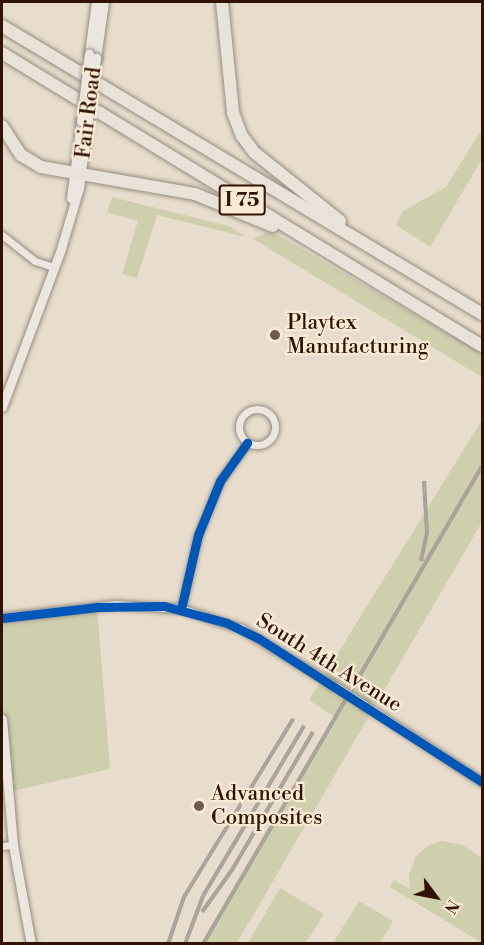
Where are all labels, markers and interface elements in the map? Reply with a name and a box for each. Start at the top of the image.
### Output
street label: Fair Road [71,66,107,160]
road number: I 75 [218,183,266,217]
place label: Playtex Manufacturing [287,310,429,360]
marker: Playtex Manufacturing [268,328,282,342]
street label: South 4th Avenue [252,608,406,718]
place label: Advanced Composites [211,781,322,831]
marker: Advanced Composites [192,799,206,813]
north arrow [406,867,466,927]
text: N [439,896,463,917]

